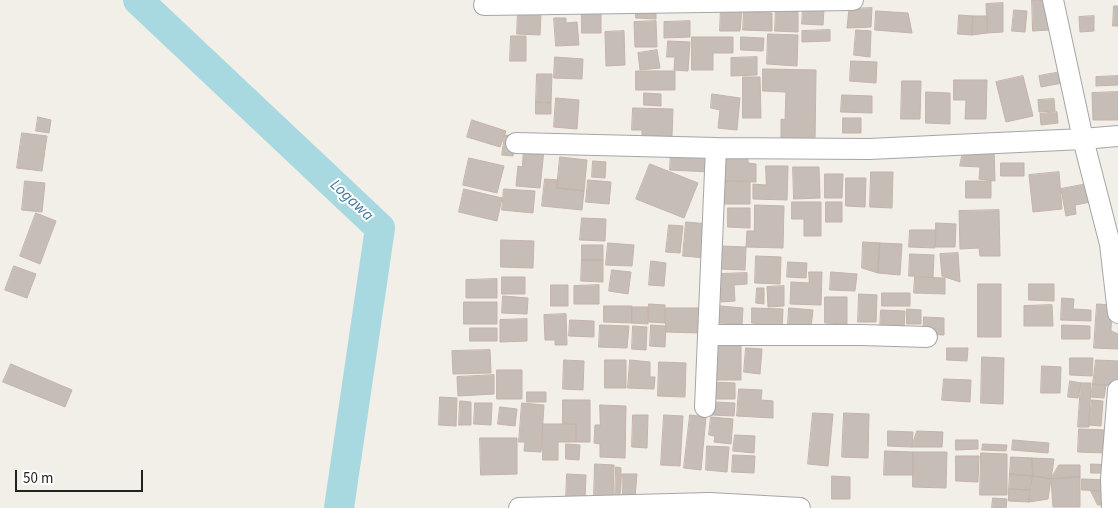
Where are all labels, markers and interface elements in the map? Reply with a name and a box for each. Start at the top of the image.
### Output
water label: Logawa [325,176,377,226]
scale bar [18,460,145,492]
text: 50 m [23,468,53,489]

